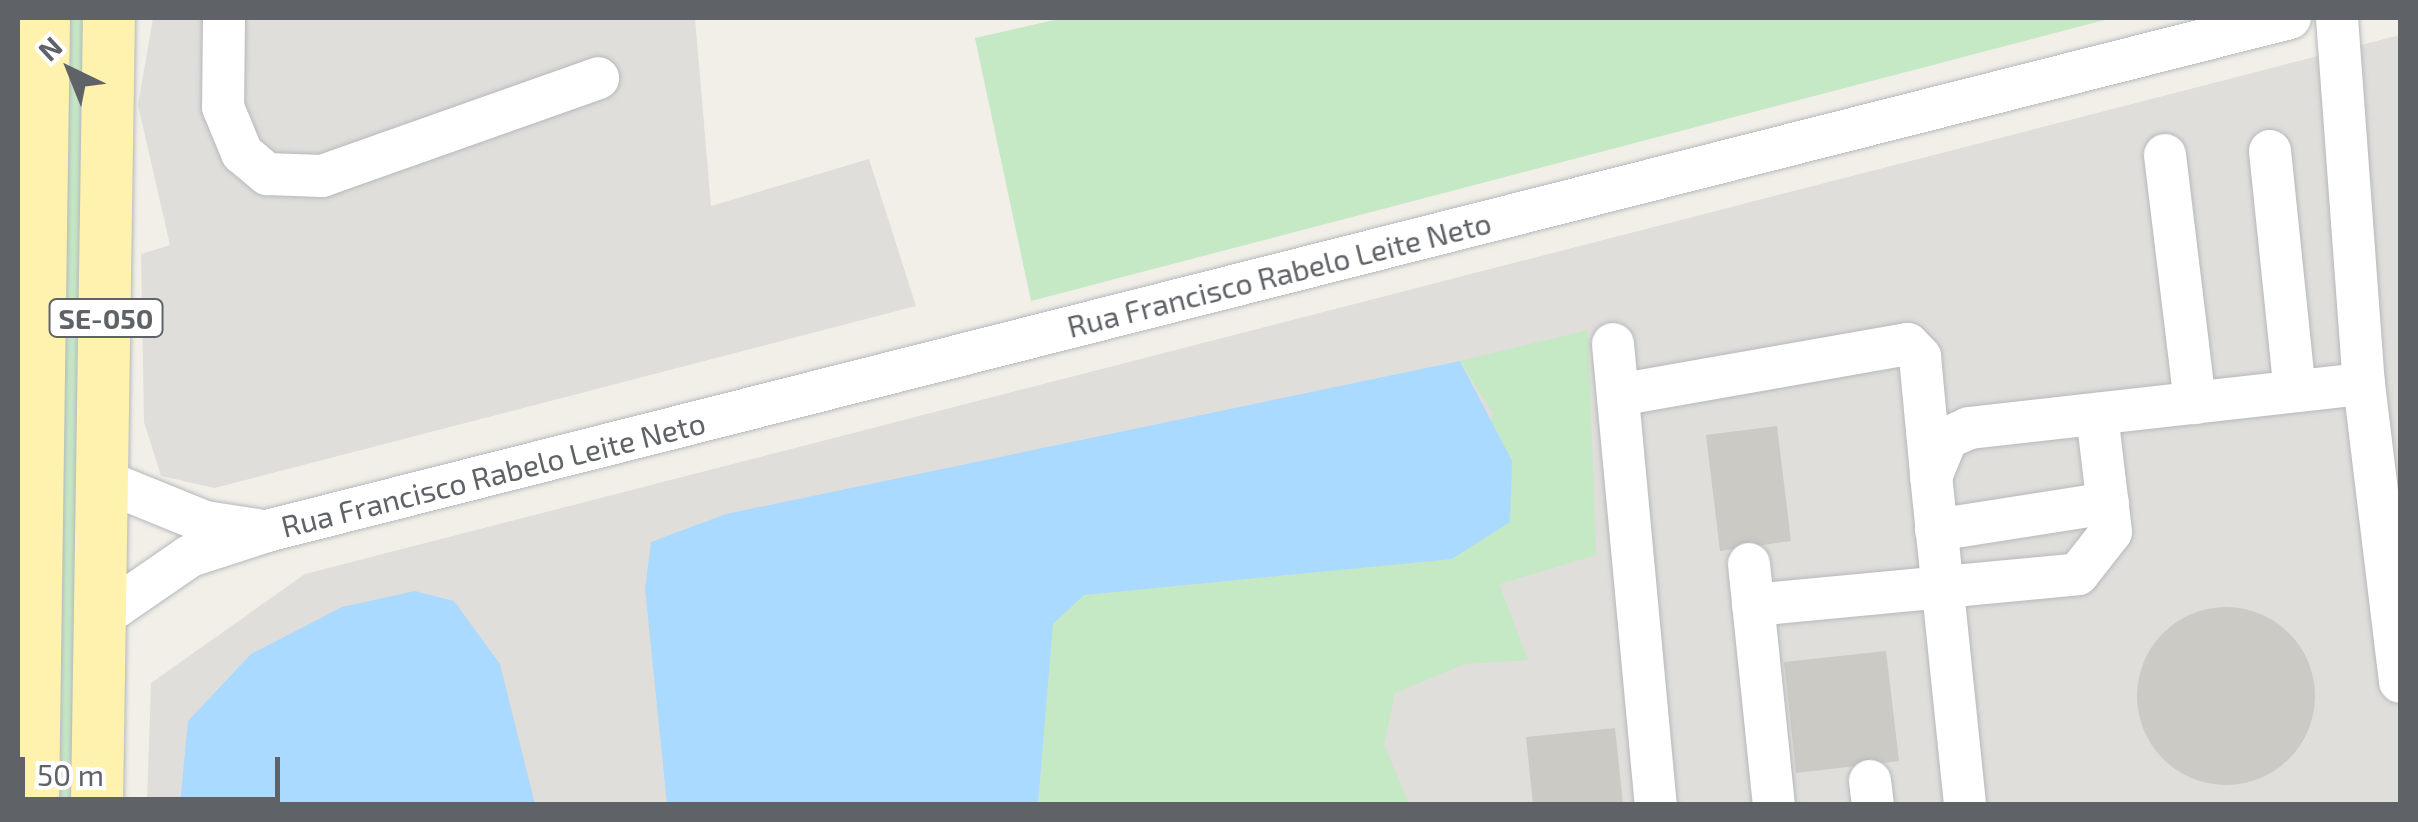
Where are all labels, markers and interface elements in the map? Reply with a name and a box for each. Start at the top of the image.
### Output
north arrow [20,20,120,120]
text: N [31,29,69,67]
street label: Rua Francisco Rabelo Leite Neto [1063,204,1495,344]
road number: SE-050 [48,295,164,341]
street label: Rua Francisco Rabelo Leite Neto [277,404,709,544]
scale bar [25,737,285,799]
text: 50 m [37,756,104,792]

